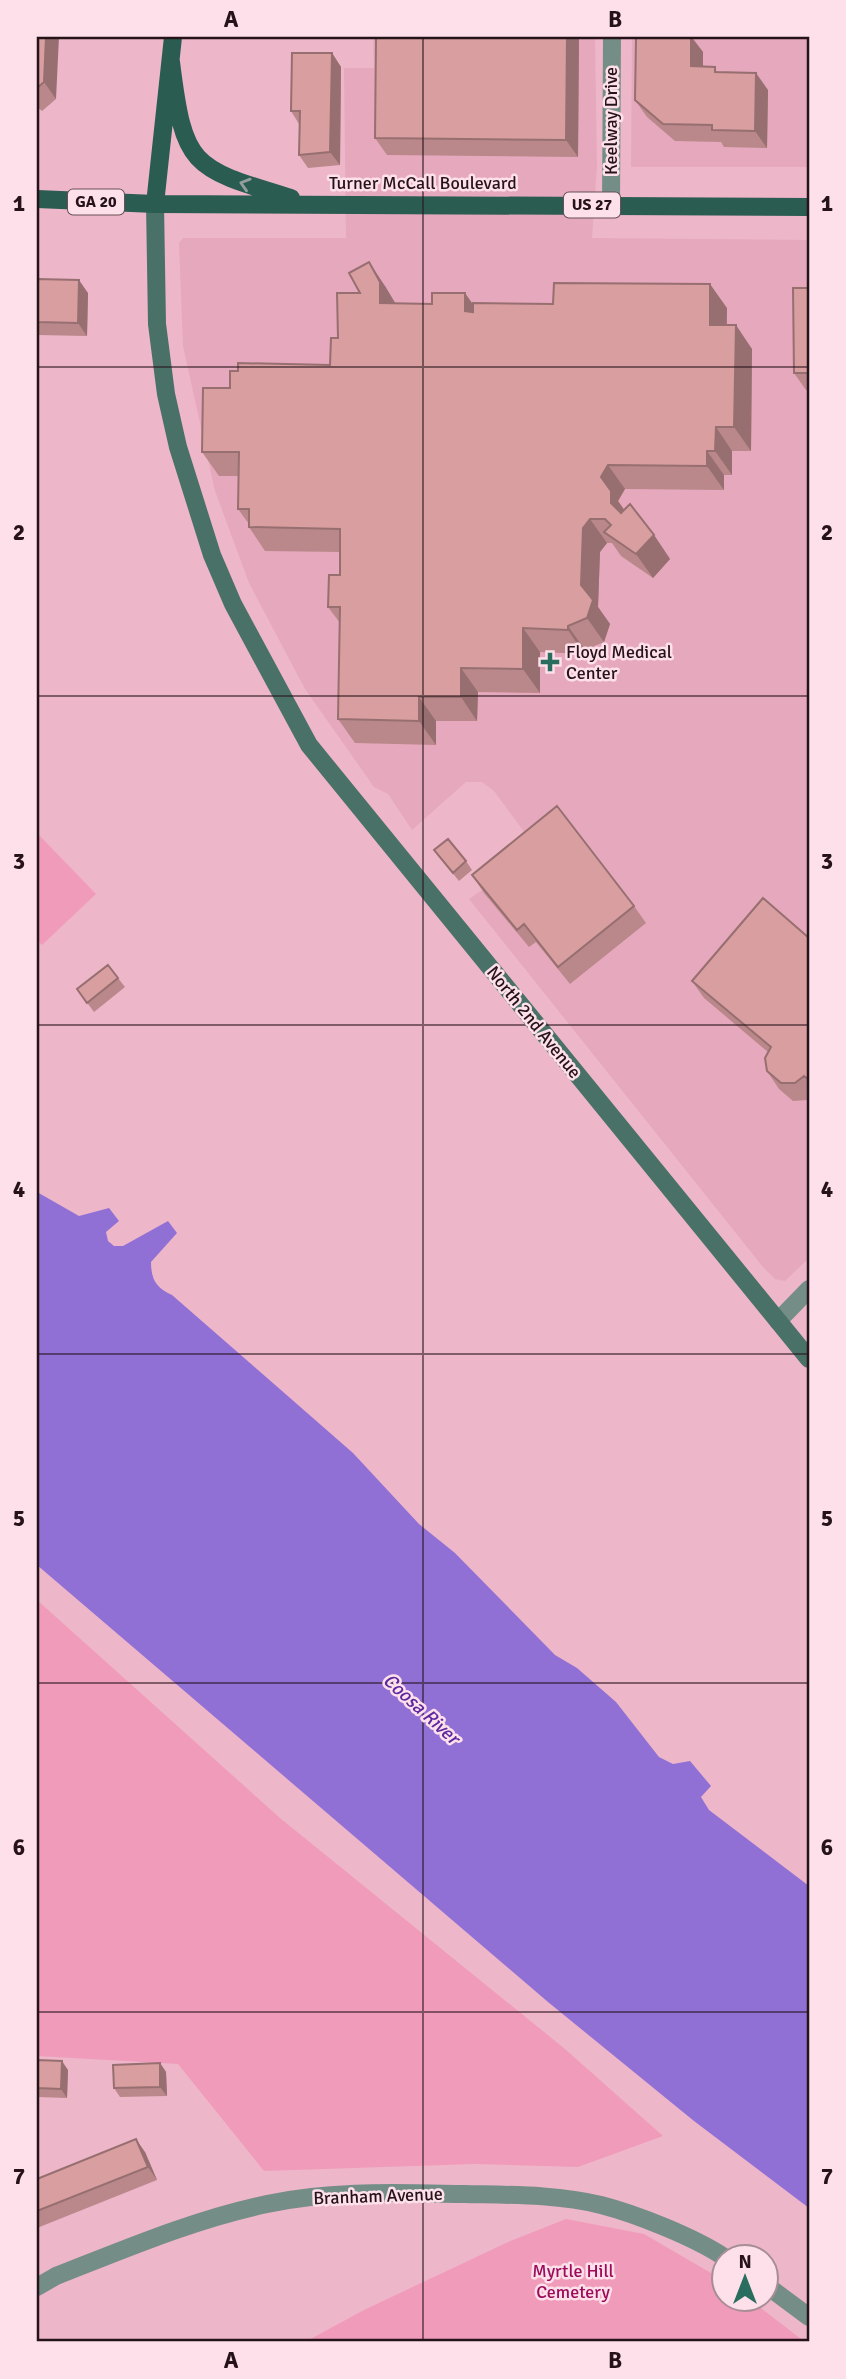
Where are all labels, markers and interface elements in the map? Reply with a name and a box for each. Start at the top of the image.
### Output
text: A [224,5,239,34]
text: B [608,5,622,34]
street label: Keelway Drive [600,67,622,175]
street label: Turner McCall Boulevard [329,172,517,194]
one-way arrow [240,178,252,193]
text: 1 [13,189,25,218]
text: 1 [821,189,833,218]
road number: GA 20 [68,190,124,214]
road number: US 27 [564,192,620,218]
text: 2 [13,518,25,547]
text: 2 [821,518,833,547]
place label: Floyd Medical Center [566,641,672,684]
marker: Floyd Medical Center [540,652,560,672]
text: 3 [13,847,25,876]
text: 3 [821,847,833,876]
street label: North 2nd Avenue [482,961,586,1083]
text: 4 [13,1175,25,1204]
text: 4 [821,1175,833,1204]
text: 5 [13,1504,25,1533]
text: 5 [821,1504,833,1533]
water label: Coosa River [378,1668,466,1752]
text: 6 [13,1833,25,1862]
text: 6 [821,1833,833,1862]
text: 7 [13,2162,25,2191]
text: 7 [821,2162,833,2191]
street label: Branham Avenue [313,2183,443,2209]
north arrow [710,2242,780,2312]
text: N [738,2250,752,2274]
park label: Myrtle Hill Cemetery [532,2260,614,2303]
text: A [224,2346,239,2375]
text: B [608,2346,622,2375]

